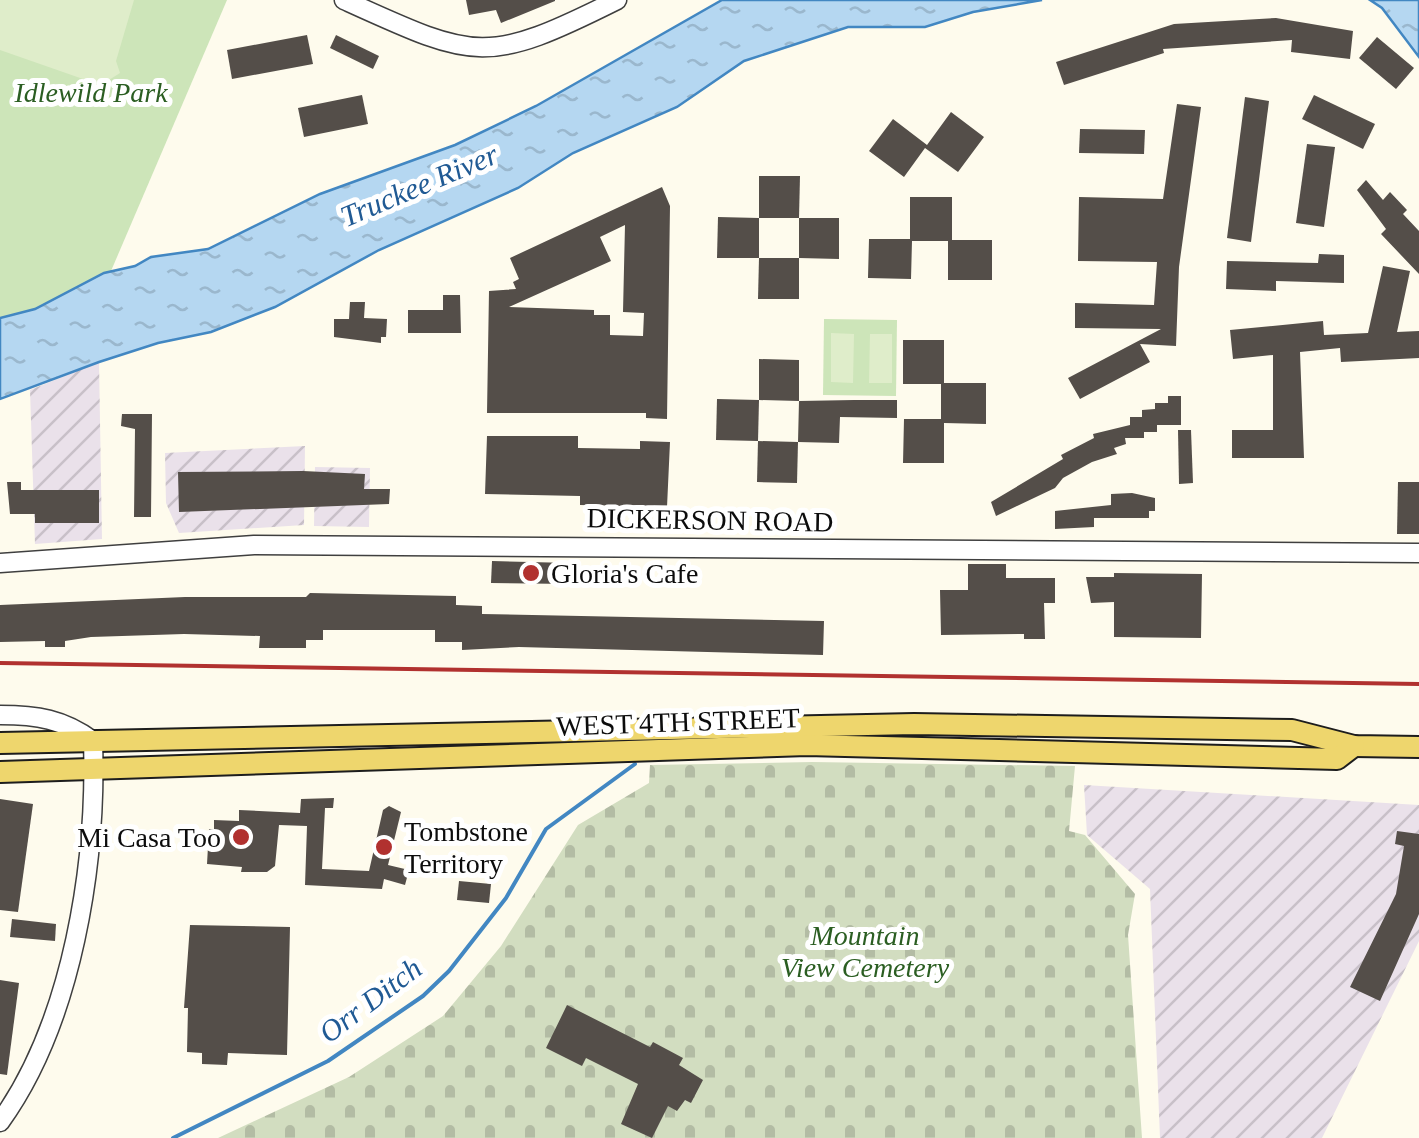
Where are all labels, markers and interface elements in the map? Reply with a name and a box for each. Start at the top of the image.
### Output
park label: Idlewild Park [13,77,168,108]
water label: Truckee River [335,137,503,233]
street label: DICKERSON ROAD [586,502,834,538]
place label: Gloria's Cafe [551,558,698,589]
marker: Gloria's Cafe [520,562,542,584]
street label: WEST 4TH STREET [556,702,800,742]
place label: Tombstone Territory [404,816,528,879]
place label: Mi Casa Too [77,822,221,853]
marker: Mi Casa Too [230,826,252,848]
marker: Tombstone Territory [373,836,395,858]
park label: Mountain View Cemetery [781,920,950,983]
water label: Orr Ditch [312,951,428,1049]

